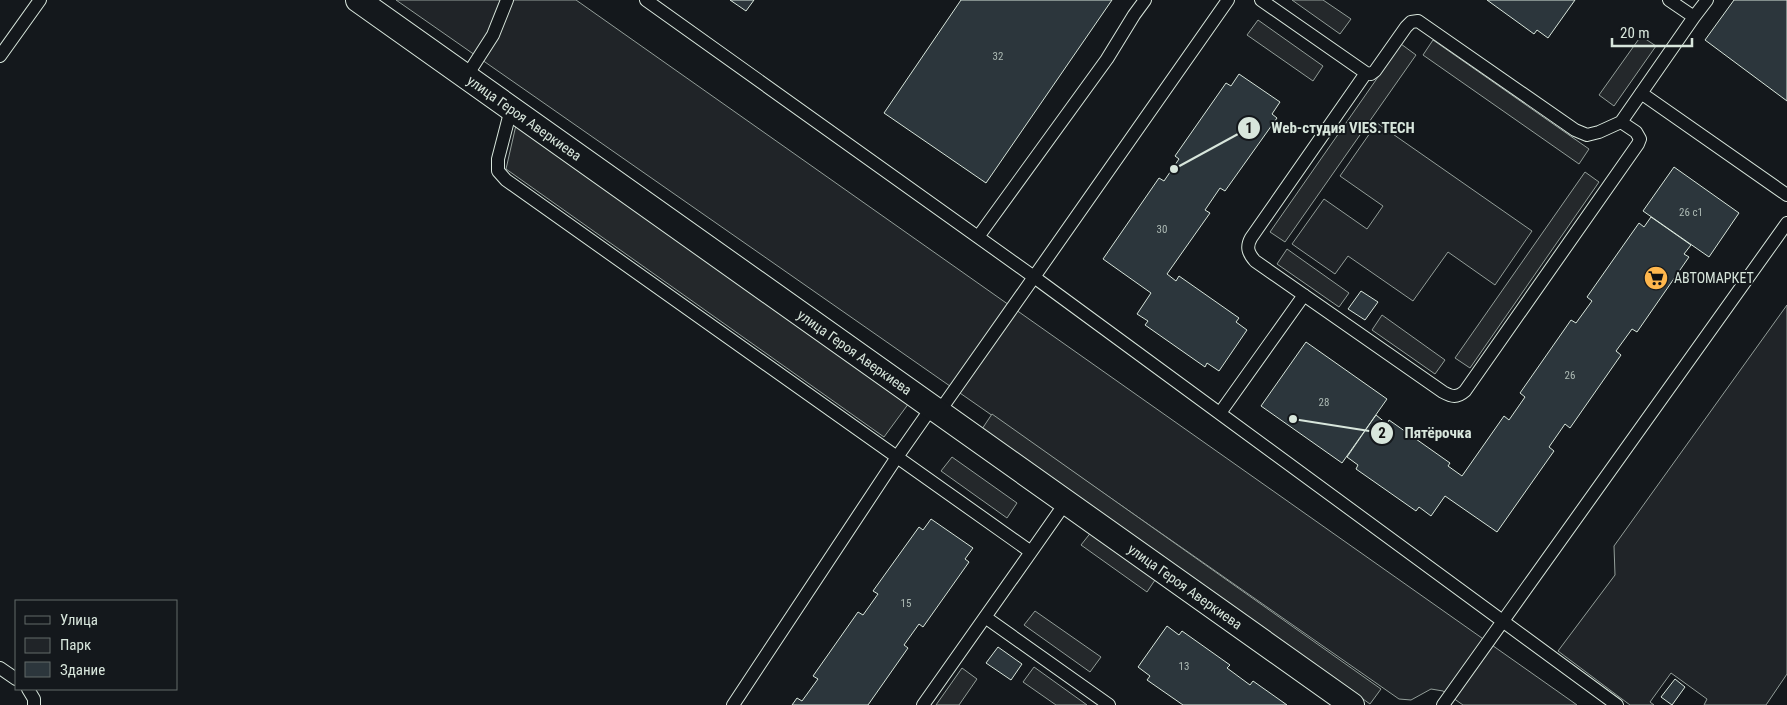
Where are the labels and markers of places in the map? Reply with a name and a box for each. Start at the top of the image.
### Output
callout: Web-студия VIES.TECH [1236,113,1425,143]
supermarket icon: АВТОМАРКЕТ [1643,265,1669,291]
place label: АВТОМАРКЕТ [1674,270,1754,286]
callout: Пятёрочка [1369,418,1481,448]

